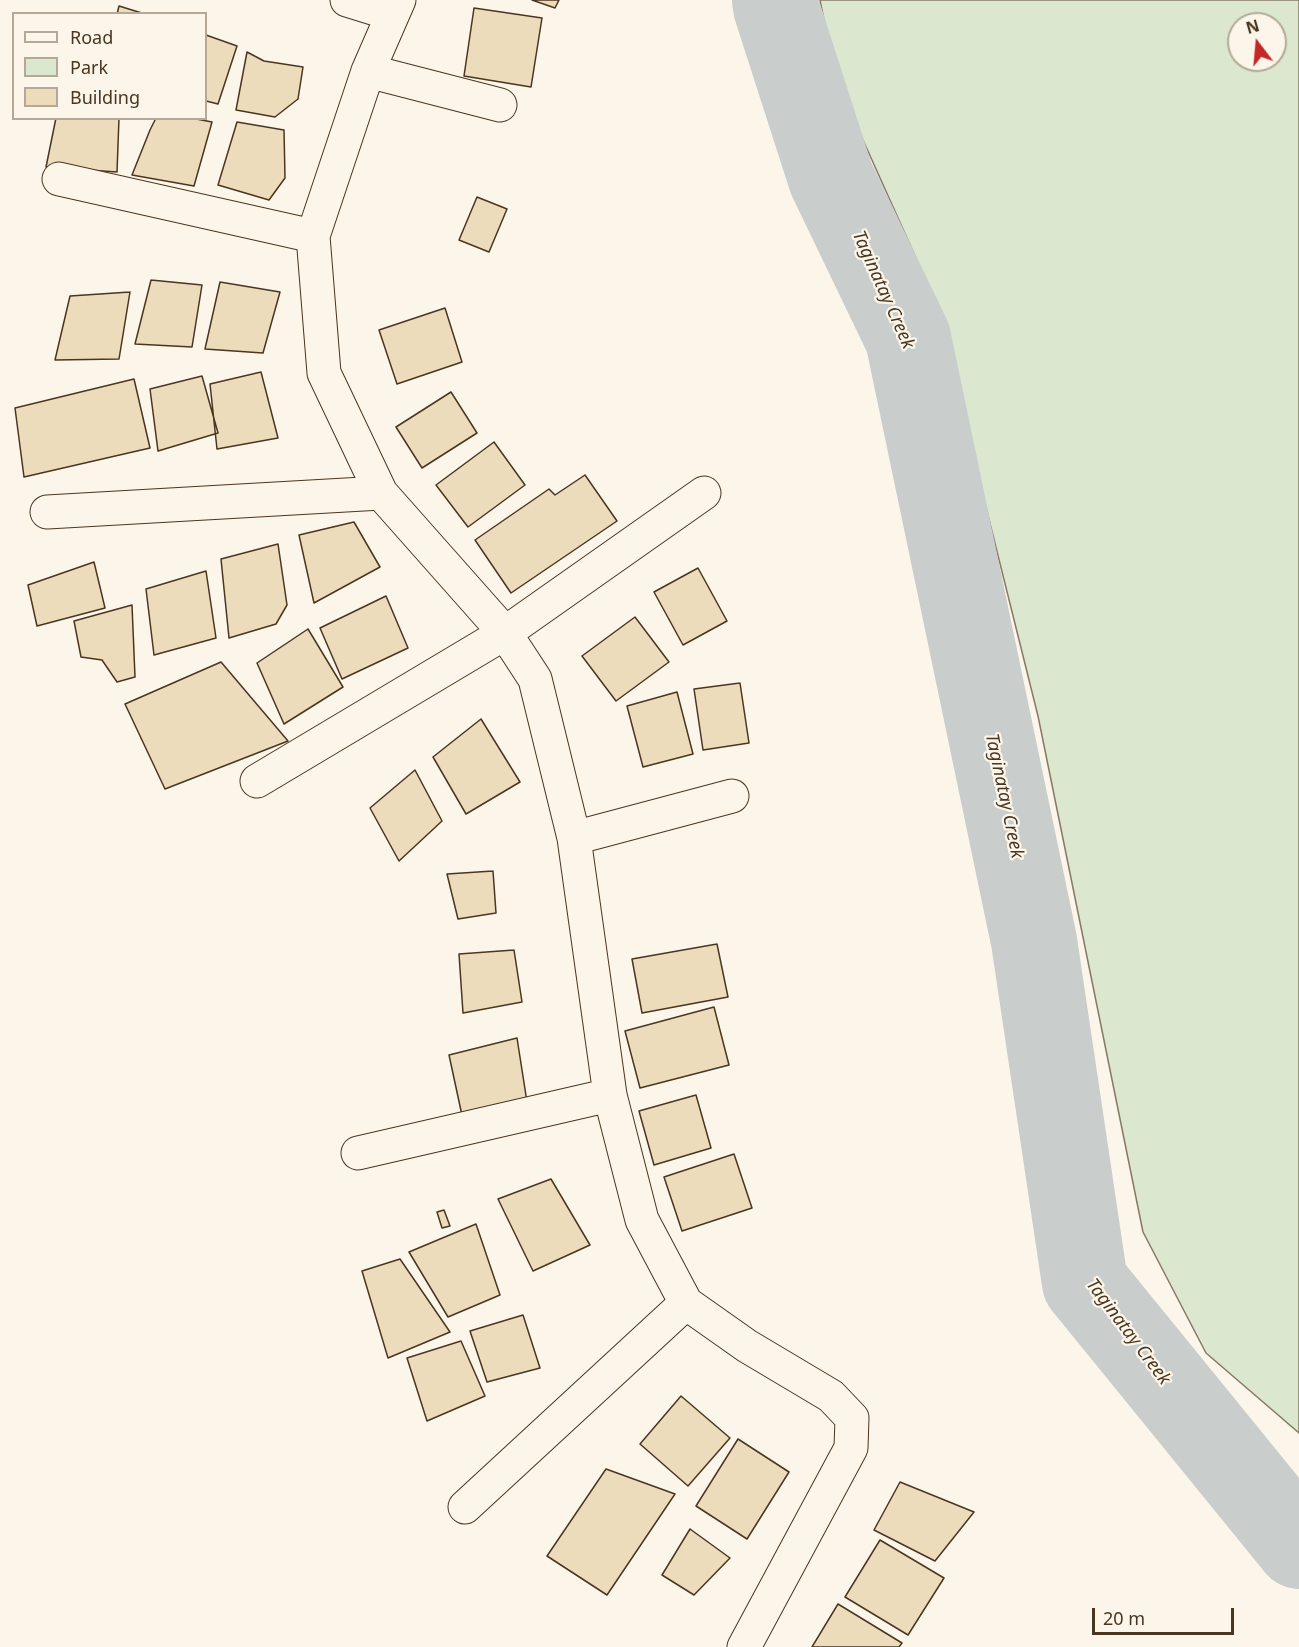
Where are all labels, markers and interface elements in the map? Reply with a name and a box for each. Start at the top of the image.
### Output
legend [12,12,207,120]
north arrow [1227,12,1287,72]
text: N [1243,14,1262,39]
text: Road [70,25,113,49]
text: Park [70,55,108,79]
text: Building [70,85,140,109]
water label: Taginatay Creek [847,228,919,352]
water label: Taginatay Creek [980,732,1028,860]
water label: Taginatay Creek [1081,1275,1175,1389]
scale bar [1095,1596,1238,1634]
text: 20 m [1103,1606,1145,1630]

